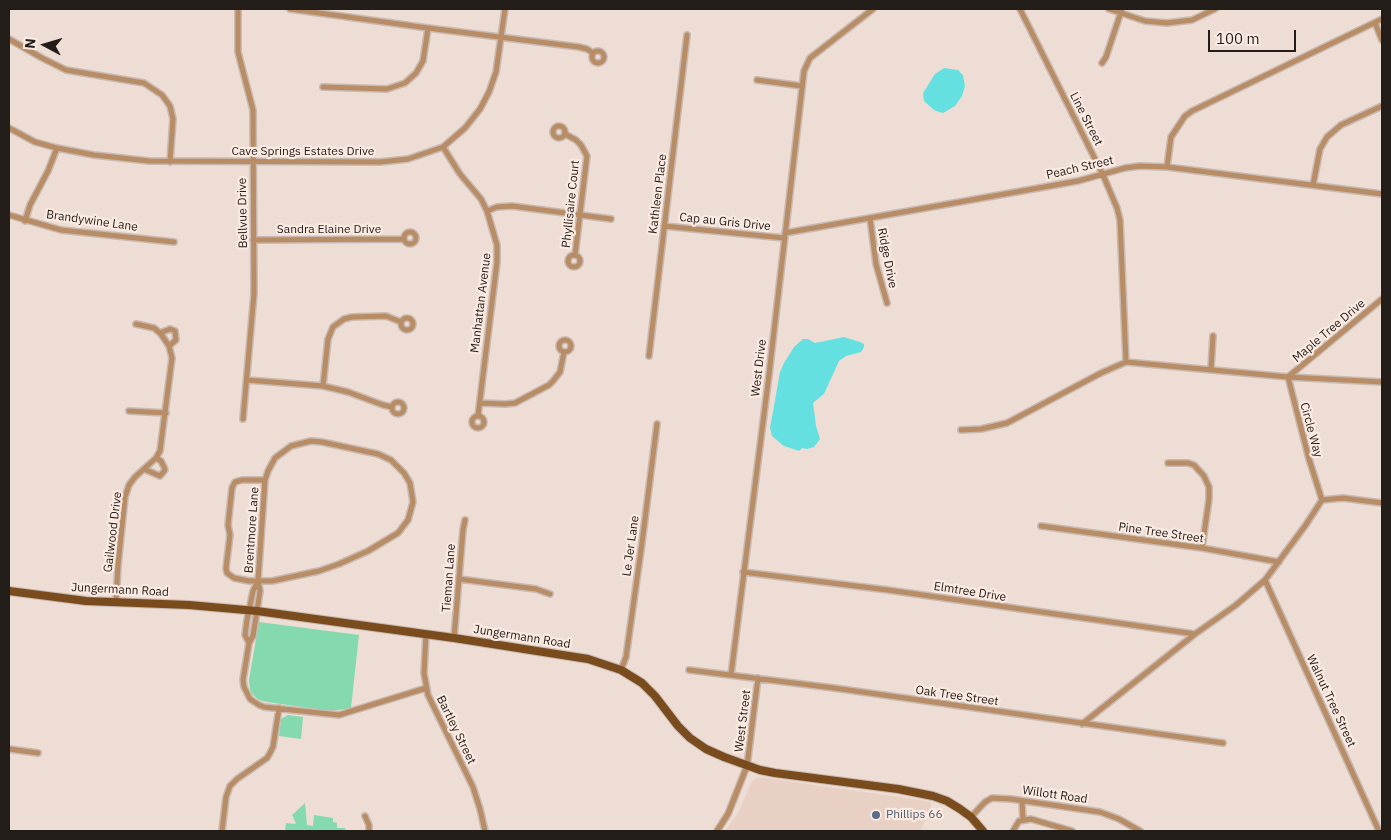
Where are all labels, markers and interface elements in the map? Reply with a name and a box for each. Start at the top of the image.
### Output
north arrow [20,20,70,70]
scale bar [1211,20,1298,52]
text: 100 m [1216,29,1260,48]
text: N [21,37,40,49]
street label: Line Street [1066,90,1106,148]
street label: Cave Springs Estates Drive [232,145,374,159]
street label: Kathleen Place [646,153,670,235]
street label: Peach Street [1045,153,1115,183]
street label: Phyllisaire Court [559,159,583,249]
street label: Bellvue Drive [235,177,251,249]
street label: Brandywine Lane [45,207,139,235]
street label: Cap au Gris Drive [679,210,771,234]
street label: Sandra Elaine Drive [277,223,381,237]
street label: Ridge Drive [874,227,900,289]
street label: Manhattan Avenue [468,252,494,354]
street label: Maple Tree Drive [1290,296,1368,366]
street label: West Drive [748,338,770,398]
street label: Circle Way [1297,401,1325,459]
street label: Brentmore Lane [242,486,262,574]
street label: Gailwood Drive [101,491,125,573]
street label: Le Jer Lane [620,515,642,577]
street label: Pine Tree Street [1117,520,1205,546]
street label: Tieman Lane [439,543,459,613]
street label: Elmtree Drive [933,579,1007,605]
street label: Jungermann Road [71,580,169,600]
street label: Jungermann Road [473,622,571,652]
street label: Walnut Tree Street [1303,652,1359,750]
street label: Oak Tree Street [915,683,999,709]
street label: West Street [732,689,754,753]
street label: Bartley Street [433,693,479,767]
street label: Willott Road [1022,783,1088,807]
place label: Phillips 66 [886,808,943,822]
marker: Phillips 66 [870,809,882,821]

